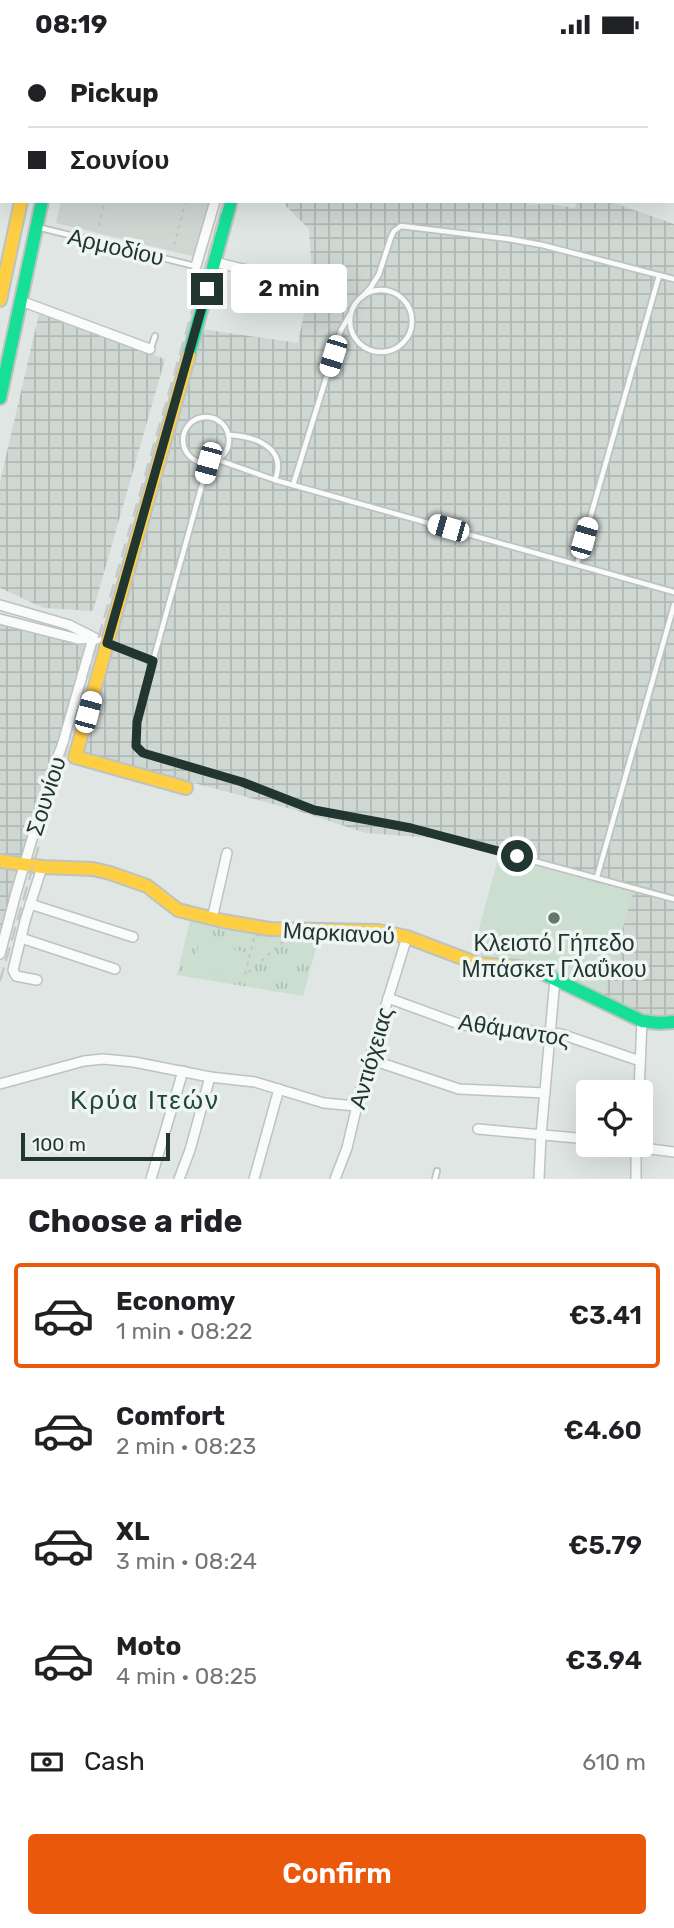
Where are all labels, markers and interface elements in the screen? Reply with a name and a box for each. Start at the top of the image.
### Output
text: 08:19 [35,9,107,40]
text: Pickup [70,78,159,109]
text: Σουνίου [70,145,169,176]
street label: Αρμοδίου [65,222,167,272]
callout: 2 min [232,265,347,313]
route end [191,273,223,305]
text: 2 min [258,274,320,302]
car [317,333,350,379]
car [193,440,224,486]
car [425,512,472,544]
car [569,515,600,561]
car [73,689,104,735]
street label: Σουνίου [20,753,72,839]
route start [501,840,533,872]
marker: Κλειστό Γήπεδο Μπάσκετ Γλαΰκου [546,910,562,926]
street label: Μαρκιανού [282,916,396,950]
place label: Κλειστό Γήπεδο Μπάσκετ Γλαΰκου [462,929,646,983]
street label: Αντιόχειας [343,1004,399,1112]
street label: Αθάμαντος [456,1007,572,1053]
map controls [576,1080,653,1157]
button: locate [576,1080,653,1157]
district label: Κρύα Ιτεών [70,1085,220,1116]
scale bar [21,1130,170,1162]
text: 100 m [32,1133,86,1156]
text: Choose a ride [28,1202,242,1240]
icon: car [32,1284,95,1347]
text: Economy [116,1286,235,1317]
text: €3.41 [569,1300,642,1331]
text: 1 min · 08:22 [116,1317,252,1345]
icon: car [32,1399,95,1462]
text: Comfort [116,1401,225,1432]
text: €4.60 [564,1415,642,1446]
text: 2 min · 08:23 [116,1432,256,1460]
icon: car [32,1514,95,1577]
text: XL [116,1516,149,1547]
text: €5.79 [568,1530,642,1561]
text: 3 min · 08:24 [116,1547,257,1575]
icon: car [32,1629,95,1692]
text: Moto [116,1631,181,1662]
text: €3.94 [566,1645,642,1676]
text: 4 min · 08:25 [116,1662,257,1690]
icon: cash [28,1743,66,1781]
text: Cash [84,1746,145,1777]
text: 610 m [582,1748,646,1776]
button: Confirm [28,1834,646,1914]

